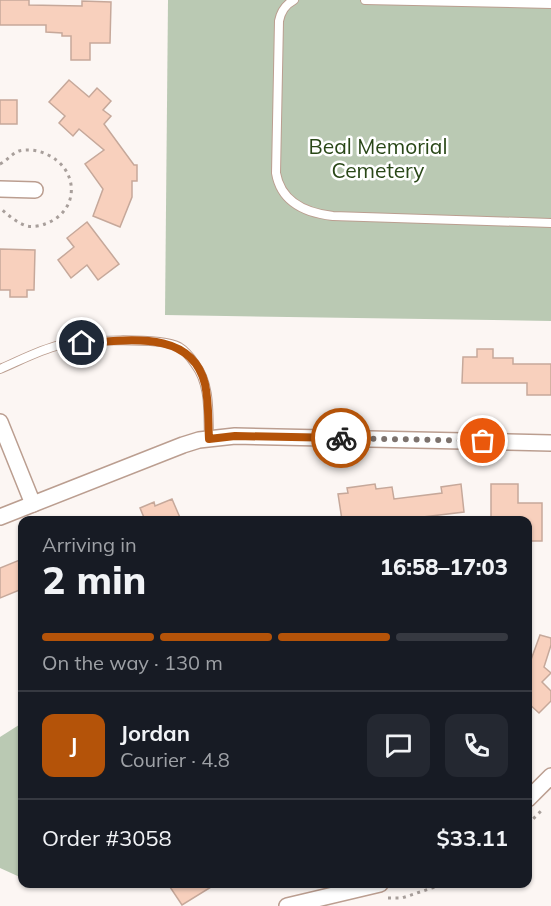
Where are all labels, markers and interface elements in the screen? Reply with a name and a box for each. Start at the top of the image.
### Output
park label: Beal Memorial Cemetery [309,133,447,183]
pin [56,317,107,368]
icon: home [65,326,98,359]
courier [311,408,371,468]
pin [457,415,508,466]
icon: bike [325,422,358,455]
icon: bag [466,424,499,457]
text: Arriving in [42,532,137,557]
text: 16:58–17:03 [380,553,508,581]
text: 2 min [42,555,147,604]
text: On the way · 130 m [42,650,223,675]
button: chat [367,714,430,777]
button: phone [445,714,508,777]
text: Jordan [120,719,190,747]
text: J [70,731,77,759]
text: Courier · 4.8 [120,747,230,772]
text: Order #3058 [42,824,172,852]
text: $33.11 [437,824,508,852]

